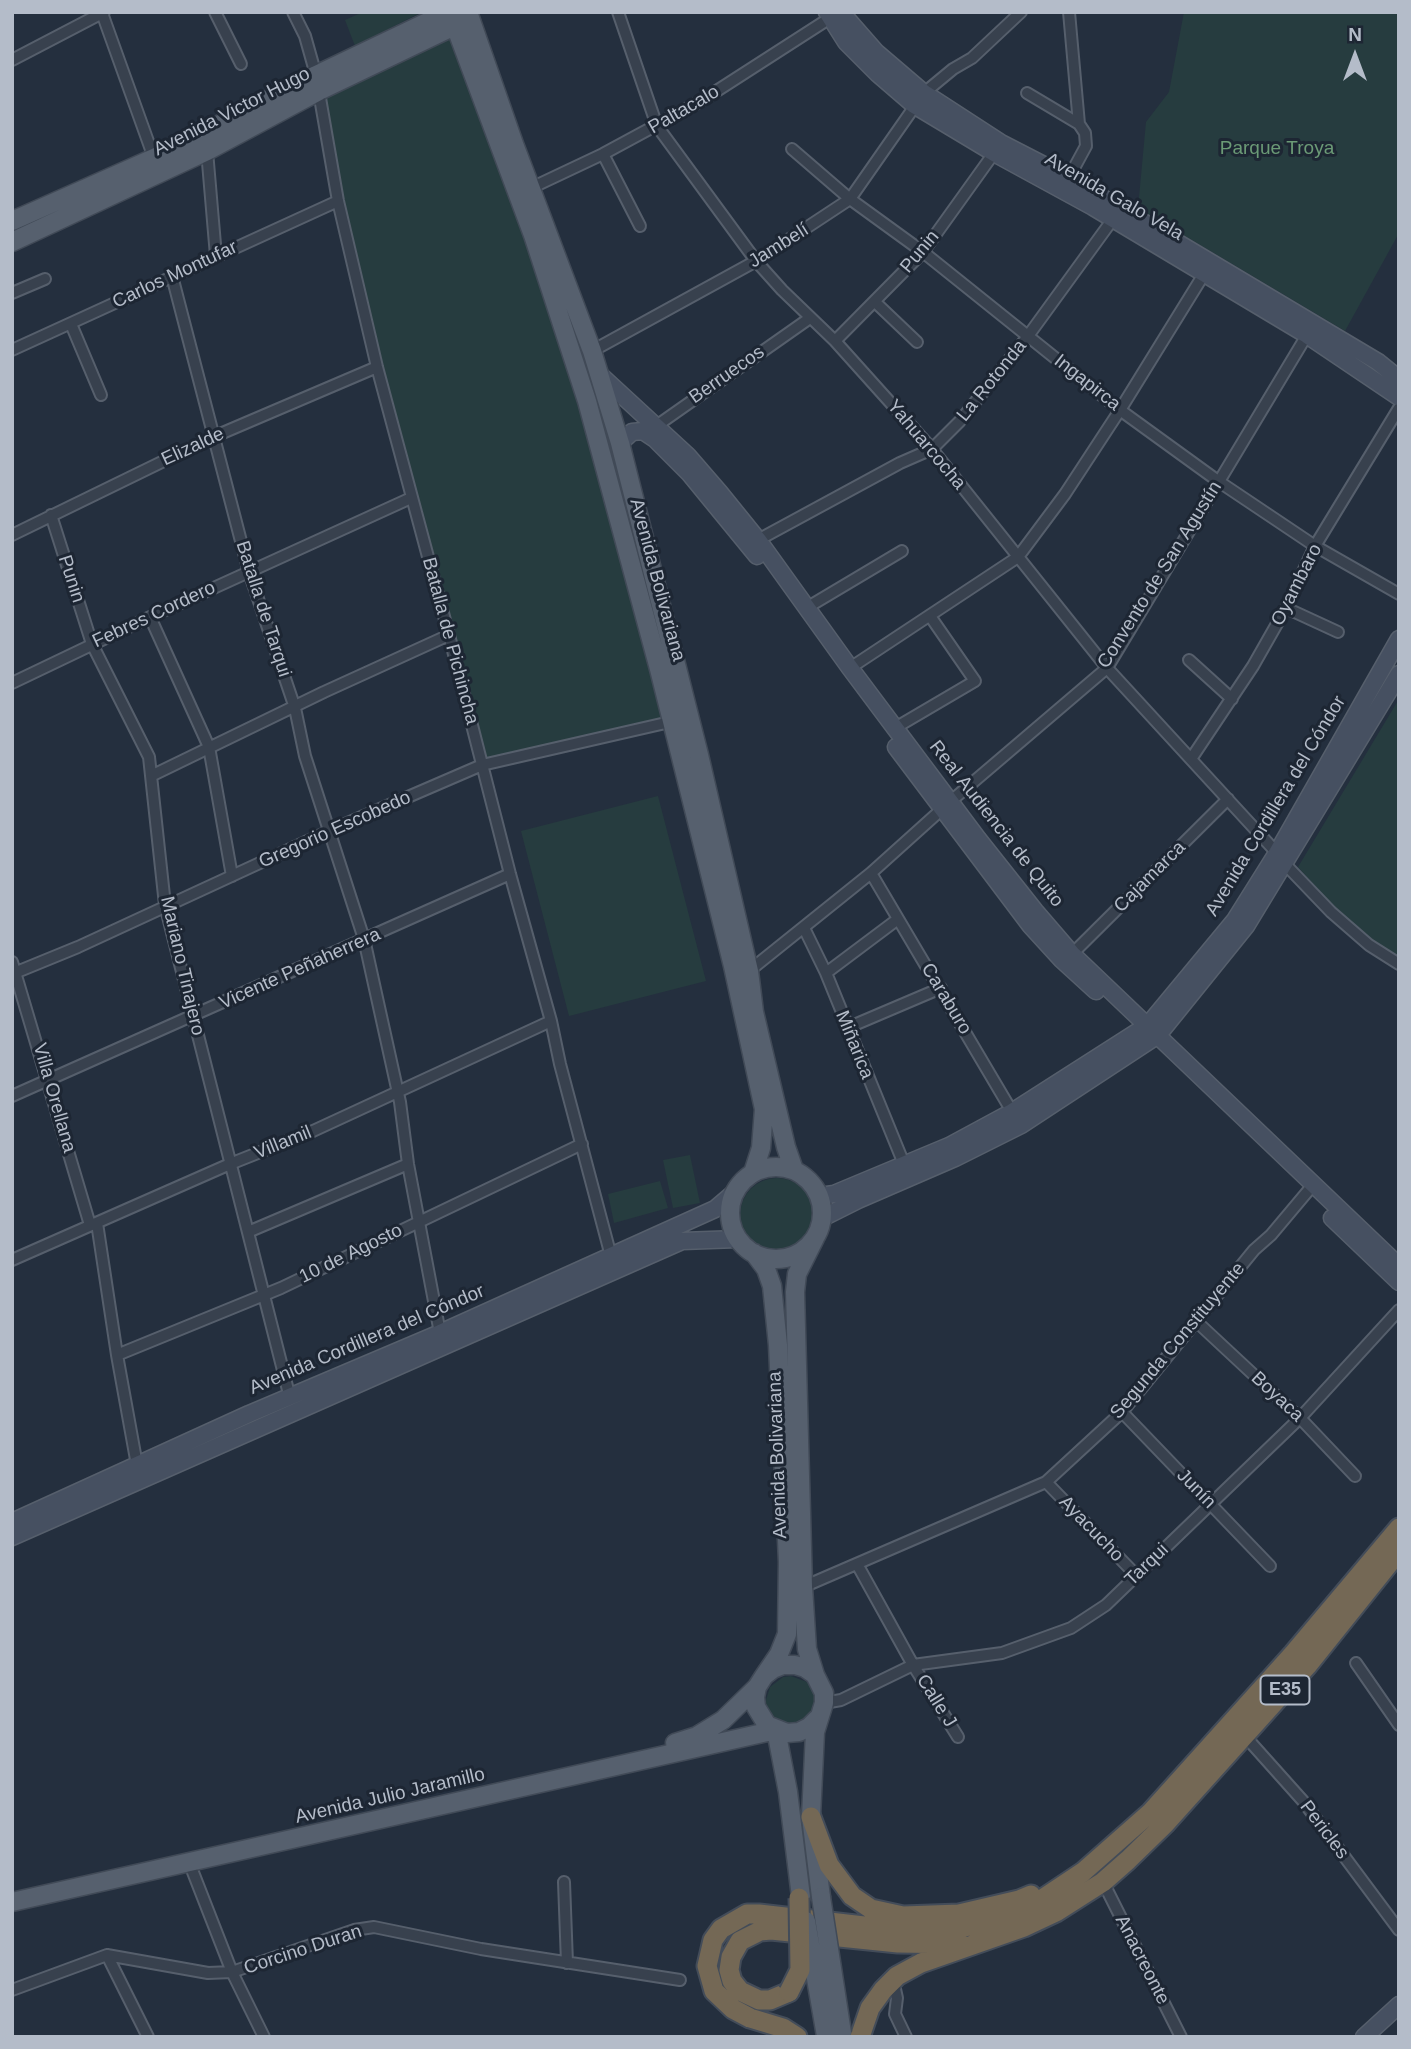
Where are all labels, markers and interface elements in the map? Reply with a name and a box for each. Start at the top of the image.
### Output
north arrow [1320,21,1390,91]
text: N [1348,24,1362,45]
street label: Avenida Victor Hugo [150,63,314,161]
street label: Paltacalo [644,81,724,139]
park label: Parque Troya [1220,138,1334,160]
street label: Avenida Galo Vela [1041,148,1187,246]
street label: Jambelí [745,219,813,273]
street label: Punin [896,226,944,278]
street label: Carlos Montufar [109,236,241,314]
street label: La Rotonda [952,336,1032,426]
street label: Berruecos [685,341,769,409]
street label: Ingapirca [1049,350,1125,416]
street label: Yahuarcocha [882,395,970,495]
street label: Elizalde [158,423,228,471]
street label: Convento de San Agustín [1093,477,1227,673]
street label: Avenida Bolivariana [624,496,690,664]
street label: Batalla de Tarqui [230,538,296,680]
street label: Oyambaro [1267,540,1327,630]
street label: Punin [53,552,89,606]
street label: Batalla de Pichincha [417,555,483,727]
street label: Febres Cordero [89,577,219,653]
street label: Avenida Cordillera del Cóndor [1201,692,1351,920]
street label: Real Audiencia de Quito [924,736,1068,912]
street label: Gregorio Escobedo [256,786,414,874]
street label: Cajamarca [1109,836,1191,918]
street label: Mariano Tinajero [155,894,209,1038]
street label: Vicente Peñaherrera [216,923,384,1015]
street label: Caraburo [916,959,976,1039]
street label: Miñarica [830,1007,878,1083]
street label: Villa Orellana [28,1041,80,1155]
street label: Villamil [251,1121,315,1165]
street label: 10 de Agosto [296,1219,406,1289]
street label: Segunda Constituyente [1106,1258,1250,1424]
street label: Avenida Cordillera del Cóndor [246,1280,488,1400]
street label: Boyaca [1246,1367,1308,1427]
street label: Avenida Bolivariana [764,1371,792,1539]
street label: Junín [1172,1464,1220,1514]
street label: Ayacucho [1054,1491,1128,1567]
street label: Tarqui [1120,1539,1174,1591]
street label: Calle J [911,1670,961,1732]
road number: E35 [1260,1675,1310,1704]
street label: Avenida Julio Jaramillo [293,1763,487,1829]
street label: Pericles [1295,1796,1353,1864]
street label: Anacreonte [1110,1912,1174,2008]
street label: Corcino Duran [241,1920,365,1980]

